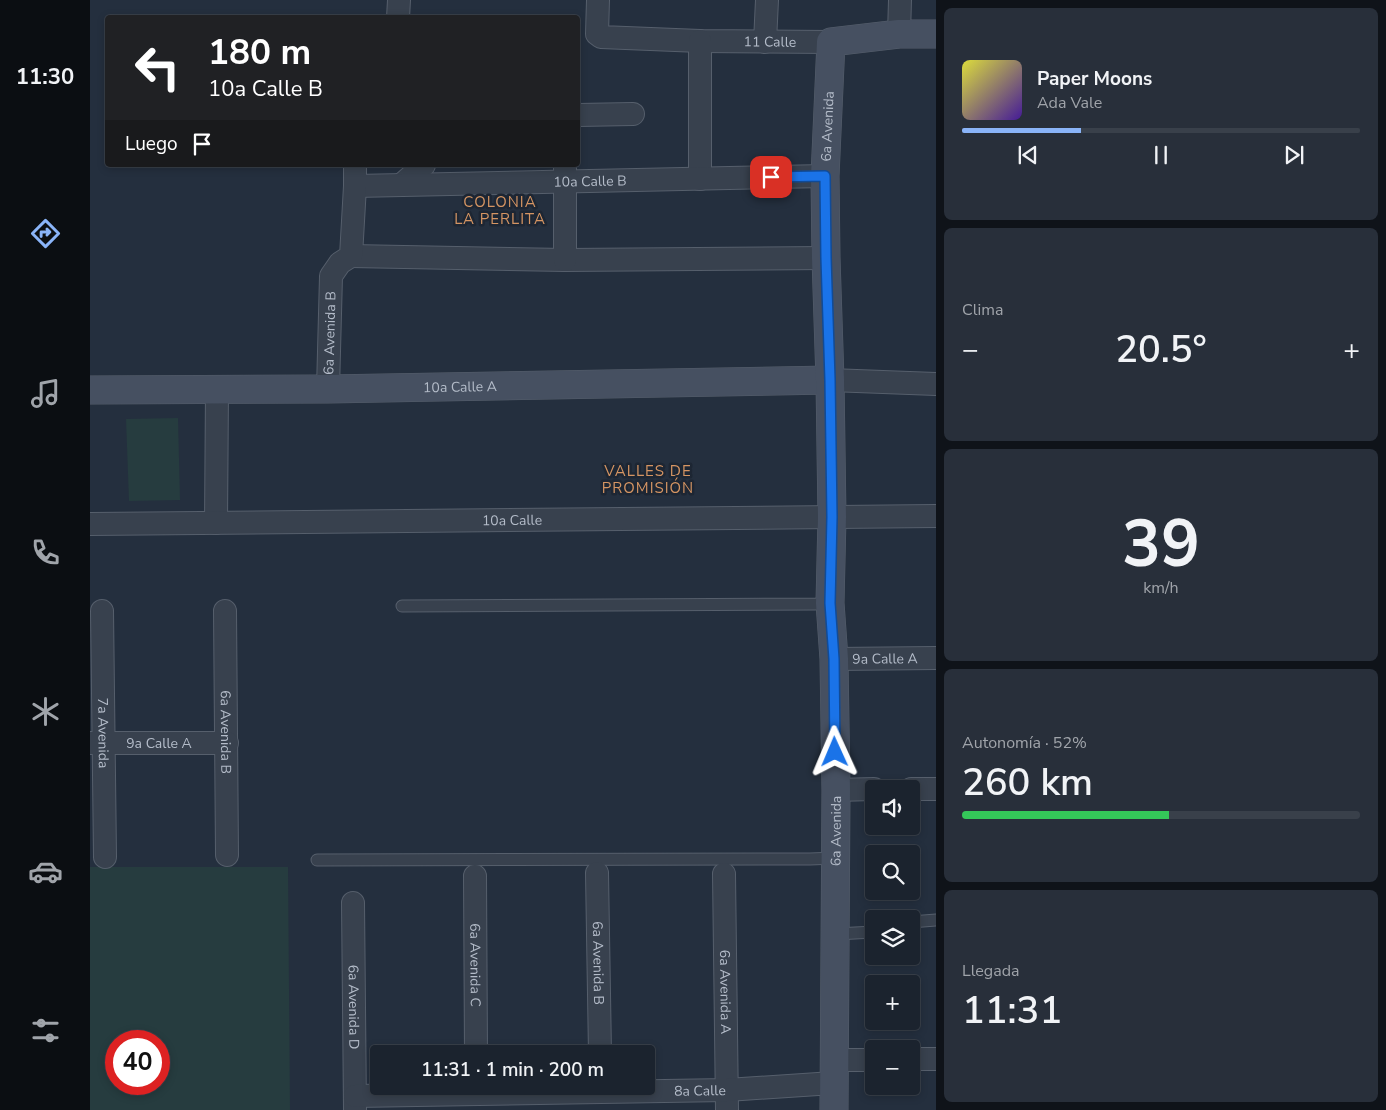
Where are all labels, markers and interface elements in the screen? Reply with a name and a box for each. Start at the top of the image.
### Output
text: 180 m [208,29,311,76]
street label: 11 Calle [743,32,796,52]
icon: left [125,35,190,100]
text: 11:30 [16,62,74,92]
text: Paper Moons [1037,66,1152,92]
text: 10a Calle B [208,74,323,104]
street label: 6a Avenida [817,91,839,162]
text: Ada Vale [1037,92,1102,114]
icon: arrive [188,130,216,158]
text: Luego [125,131,178,157]
icon: previous [1014,141,1042,169]
icon: pause [1147,141,1175,169]
icon: next [1280,141,1308,169]
pin [750,156,792,198]
icon: arrive [757,163,785,191]
street label: 10a Calle B [553,171,627,192]
district label: COLONIA LA PERLITA [454,192,546,229]
icon: directions [28,216,63,251]
street label: 6a Avenida B [319,291,341,375]
text: Clima [962,299,1003,321]
text: 20.5° [1115,324,1207,375]
text: − [962,331,979,369]
text: + [1343,331,1360,369]
icon: music [28,376,63,411]
street label: 10a Calle A [423,377,497,397]
district label: VALLES DE PROMISIÓN [602,461,694,498]
text: 39 [1122,500,1200,589]
street label: 10a Calle [482,511,542,530]
icon: phone [28,535,63,570]
text: km/h [1143,577,1179,599]
street label: 9a Calle A [852,649,918,669]
street label: 6a Avenida B [216,690,235,774]
icon: climate [28,694,63,729]
street label: 7a Avenida [93,698,113,768]
position arrow [808,725,860,777]
text: Autonomía · 52% [962,732,1087,754]
street label: 9a Calle A [126,734,192,753]
text: 260 km [962,757,1093,808]
map controls [865,780,920,1095]
button: sound [865,780,920,835]
street label: 6a Avenida [827,796,846,866]
button: search [865,845,920,900]
icon: car [28,854,63,889]
button: layers [865,910,920,965]
street label: 6a Avenida B [588,921,608,1005]
street label: 6a Avenida C [465,923,485,1007]
street label: 6a Avenida A [715,950,735,1034]
text: Llegada [962,960,1020,982]
street label: 6a Avenida D [344,965,363,1049]
button: + [865,975,920,1030]
text: 11:31 [962,985,1062,1036]
icon: filters [28,1013,63,1048]
speed limit sign: 40 [105,1030,170,1095]
button: − [865,1040,920,1095]
text: 11:31 · 1 min · 200 m [421,1057,604,1083]
street label: 8a Calle [674,1081,726,1101]

